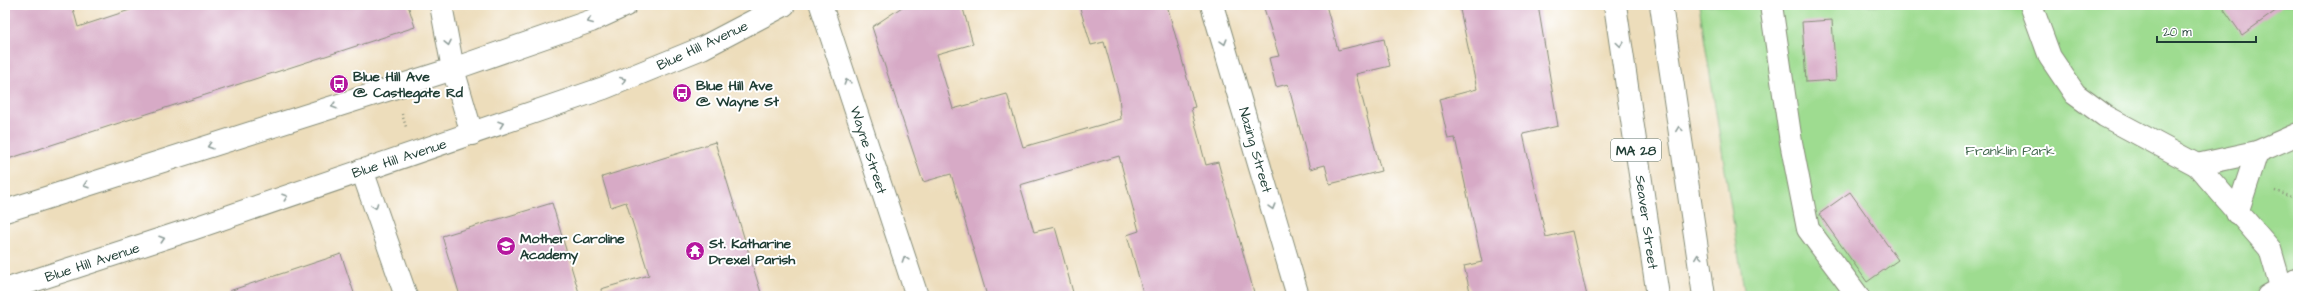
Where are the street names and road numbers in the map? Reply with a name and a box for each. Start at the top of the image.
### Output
street label: Blue Hill Avenue [654,16,752,76]
street label: Wayne Street [844,104,892,197]
street label: Nazing Street [1233,105,1277,196]
street label: Blue Hill Avenue [349,134,450,184]
road number: MA 28 [1611,139,1661,161]
street label: Seaver Street [1629,174,1663,271]
street label: Blue Hill Avenue [42,238,143,288]

